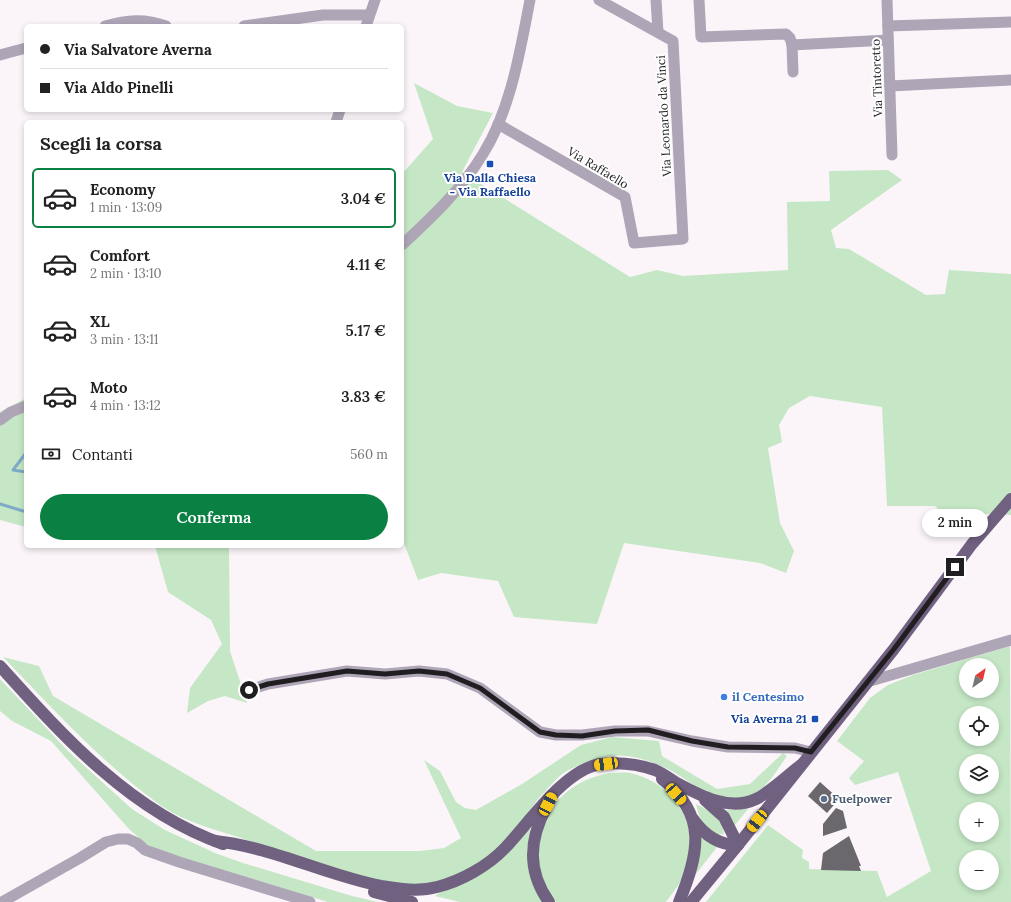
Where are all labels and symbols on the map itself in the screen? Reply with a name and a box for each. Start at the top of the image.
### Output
street label: Via Tintoretto [868,39,885,118]
street label: Via Leonardo da Vinci [653,55,674,178]
street label: Via Raffaello [564,143,632,192]
marker: Via Dalla Chiesa - Via Raffaello [485,159,495,169]
place label: Via Dalla Chiesa - Via Raffaello [444,170,537,199]
callout: 2 min [922,509,988,537]
route end [946,558,964,576]
north arrow [959,658,999,698]
route start [240,681,258,699]
place label: il Centesimo [732,689,804,704]
marker: il Centesimo [719,692,729,702]
place label: Via Averna 21 [731,711,807,726]
marker: Via Averna 21 [810,714,820,724]
car [593,756,619,772]
car [664,781,688,807]
car [537,791,559,817]
place label: Fuelpower [832,791,892,806]
marker: Fuelpower [819,794,829,804]
car [745,808,769,834]

